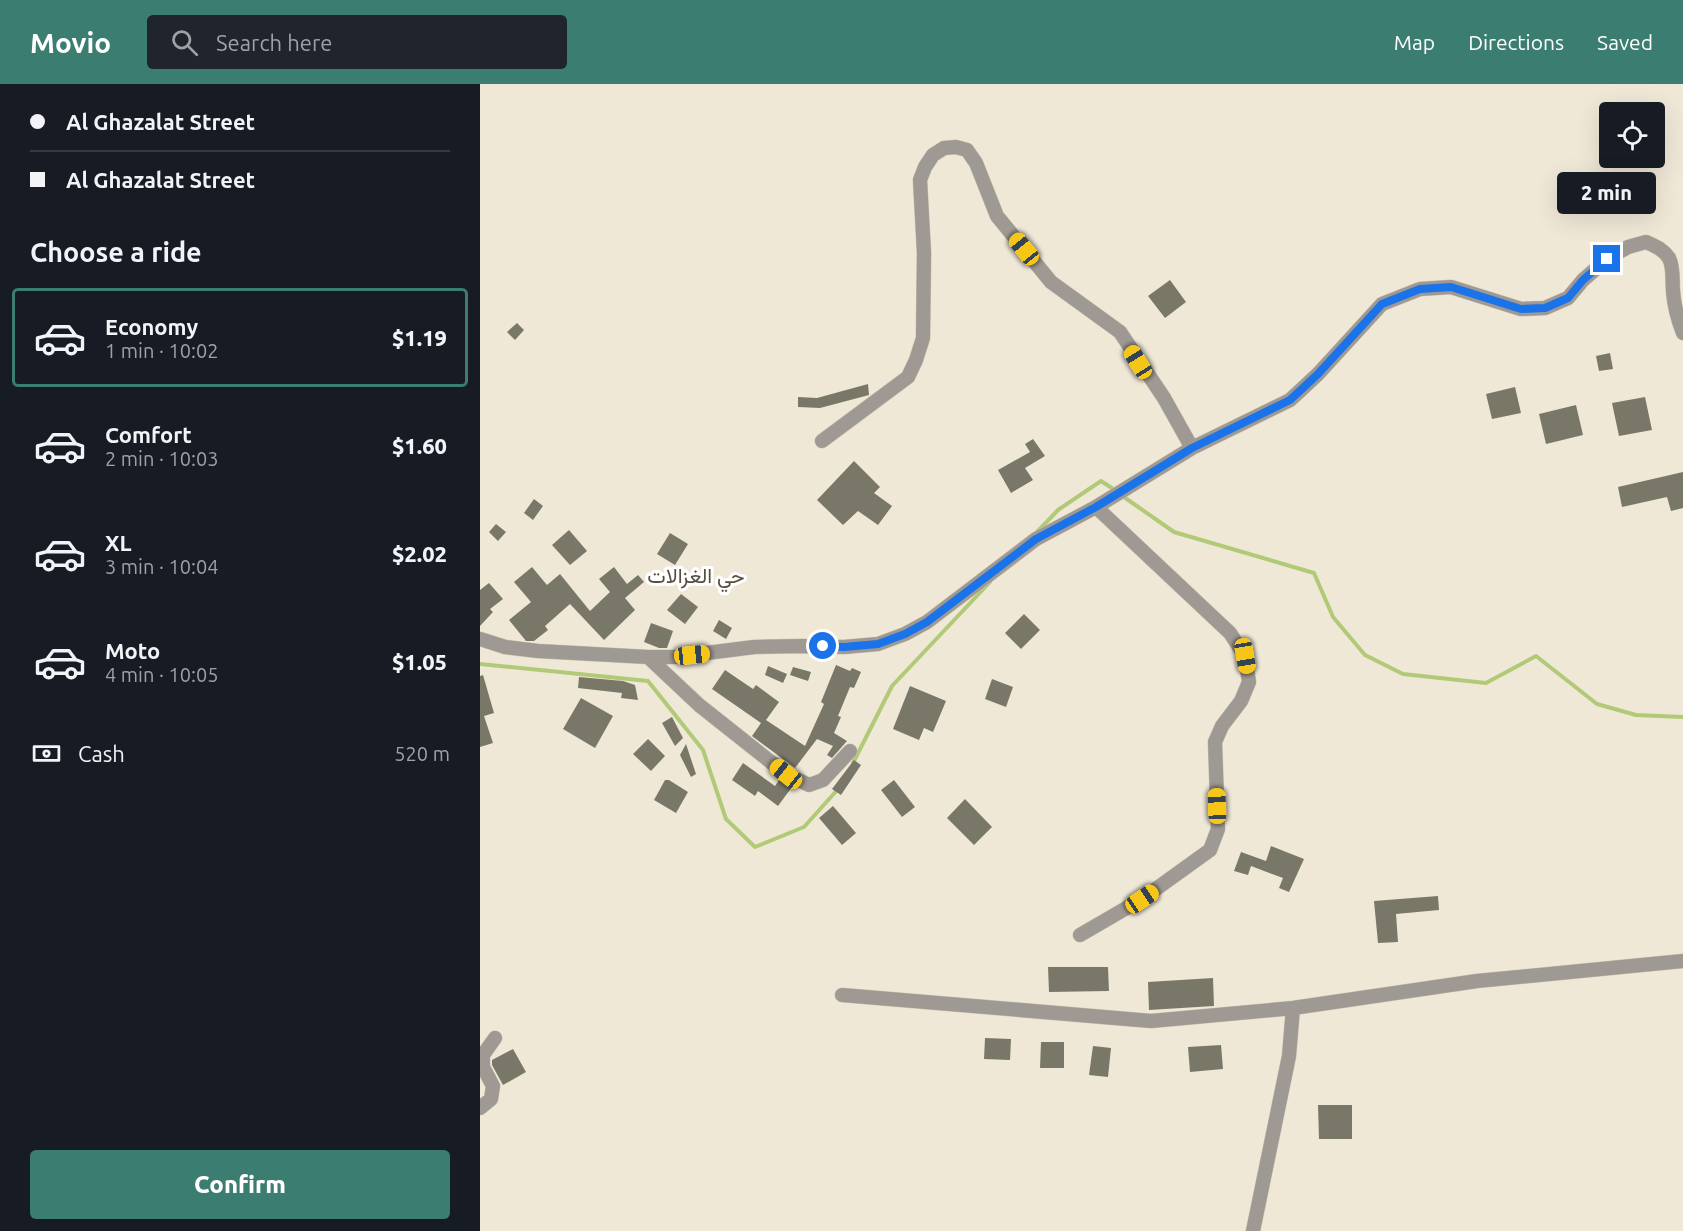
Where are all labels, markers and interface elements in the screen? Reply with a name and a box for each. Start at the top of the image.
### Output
search box [147,15,567,69]
icon: search [168,26,201,59]
text: Movio [30,27,111,58]
text: Search here [216,30,332,55]
text: Map [1394,30,1435,54]
text: Directions [1468,30,1564,54]
text: Saved [1597,30,1653,54]
map controls [1599,102,1665,168]
button: locate [1599,102,1665,168]
text: Al Ghazalat Street [66,109,255,134]
text: Al Ghazalat Street [66,167,255,192]
callout: 2 min [1558,172,1656,214]
text: 2 min [1581,181,1632,204]
car [1006,229,1042,269]
text: Choose a ride [30,237,202,267]
route end [1593,245,1620,272]
icon: car [33,311,87,365]
text: Economy [105,314,198,339]
text: $1.19 [392,325,447,350]
text: 1 min · 10:02 [105,339,219,362]
car [1121,342,1155,382]
icon: car [33,419,87,473]
text: Comfort [105,422,192,447]
text: $1.60 [392,433,447,458]
text: 2 min · 10:03 [105,447,219,470]
icon: car [33,527,87,581]
text: XL [105,530,132,555]
text: $2.02 [392,541,447,566]
text: 3 min · 10:04 [105,555,219,578]
district label: حي الغزالات [647,563,745,593]
route start [809,632,836,659]
icon: car [33,635,87,689]
car [1233,637,1257,675]
text: Moto [105,638,160,663]
car [673,644,711,666]
text: $1.05 [392,649,447,674]
text: 4 min · 10:05 [105,663,219,686]
icon: cash [30,737,63,770]
text: Cash [78,741,125,766]
text: 520 m [394,742,450,765]
car [766,756,806,792]
car [1207,788,1227,824]
car [1122,881,1162,917]
button: Confirm [30,1150,450,1219]

